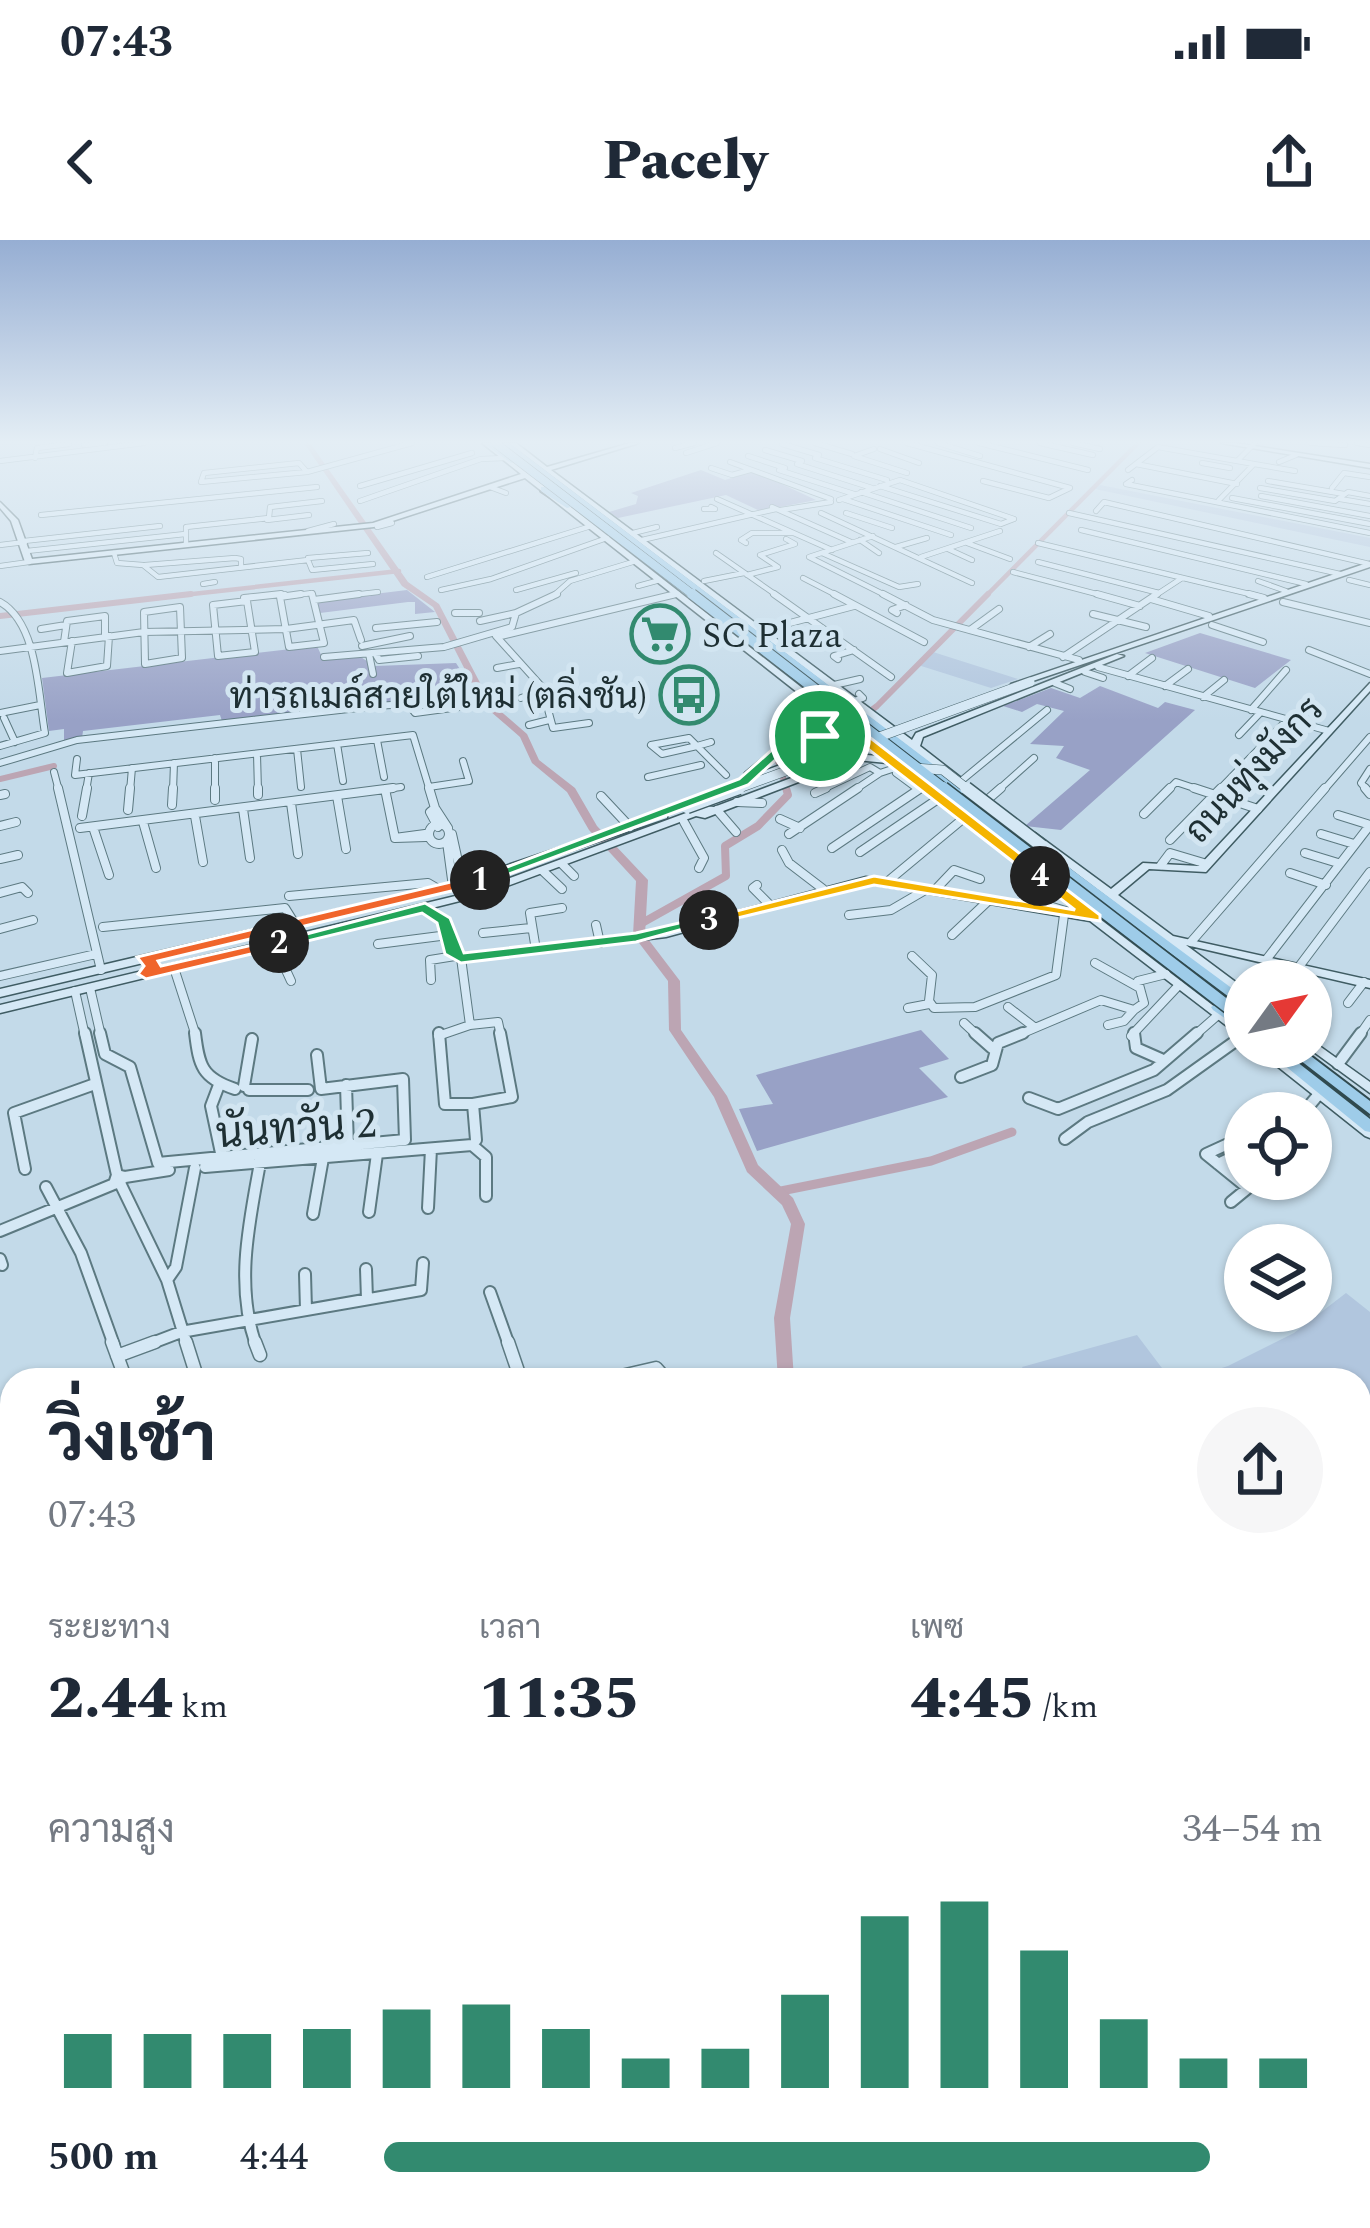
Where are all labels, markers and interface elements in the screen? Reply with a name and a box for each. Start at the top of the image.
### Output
text: 07:43 [60,8,173,77]
text: Pacely [603,121,767,203]
icon: back [48,129,114,195]
icon: share [1256,129,1322,195]
supermarket icon: SC Plaza [629,603,691,665]
place label: SC Plaza [702,609,842,664]
bus stop icon: ท่ารถเมล์สายใต้ใหม่ (ตลิ่งชัน) [658,664,720,726]
place label: ท่ารถเมล์สายใต้ใหม่ (ตลิ่งชัน) [230,667,647,725]
pin [769,685,871,787]
street label: ถนนทุ่งมังกร [1172,685,1337,857]
icon: arrive [787,703,853,769]
pin: 4 [1010,846,1070,906]
pin: 1 [450,850,510,910]
text: 4 [1031,851,1049,901]
text: 1 [471,855,489,905]
pin: 3 [679,890,739,950]
text: 3 [700,895,718,945]
pin: 2 [249,913,309,973]
text: 2 [270,918,288,968]
north arrow [1224,960,1332,1068]
map controls [1224,960,1332,1332]
street label: นันทวัน 2 [214,1092,379,1167]
button: locate [1224,1092,1332,1200]
button: layers [1224,1224,1332,1332]
text: วิ่งเช้า [48,1390,216,1491]
button: share [1197,1407,1323,1533]
text: 07:43 [48,1486,136,1545]
text: ระยะทาง [48,1603,171,1653]
text: เวลา [479,1603,541,1653]
text: เพซ [910,1603,964,1653]
text: 2.44 [48,1653,173,1745]
text: 11:35 [479,1653,640,1745]
text: 4:45 [910,1653,1035,1745]
text: km [173,1682,228,1732]
text: /km [1035,1682,1098,1732]
text: 34–54 m [1182,1800,1323,1859]
text: ความสูง [48,1801,175,1860]
text: 500 m [48,2128,159,2187]
text: 4:44 [240,2128,308,2187]

